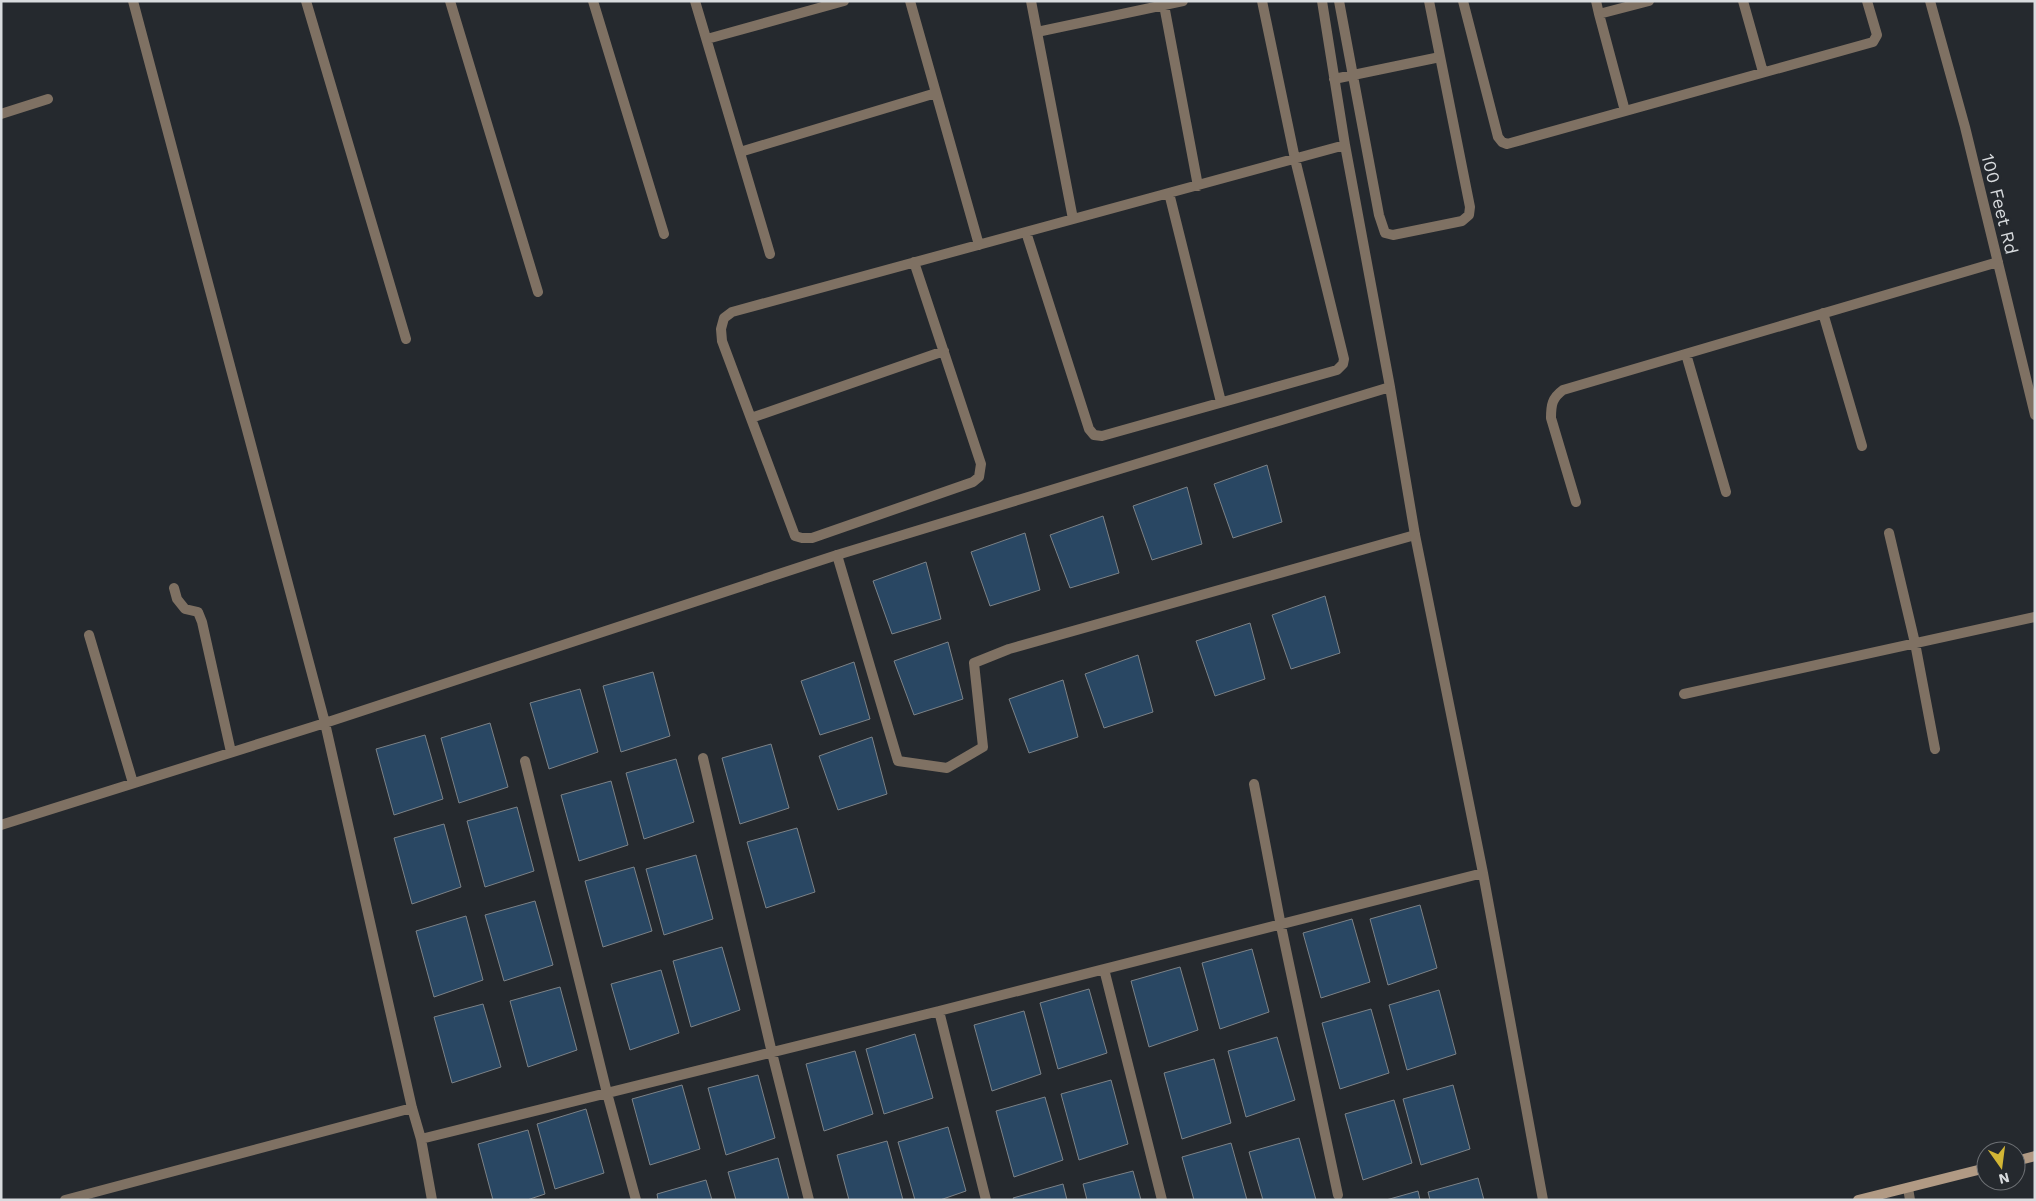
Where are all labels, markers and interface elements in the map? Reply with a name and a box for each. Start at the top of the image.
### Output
street label: 100 Feet Rd [1977,152,2023,256]
north arrow [1976,1141,2026,1191]
text: N [1997,1170,2011,1188]

